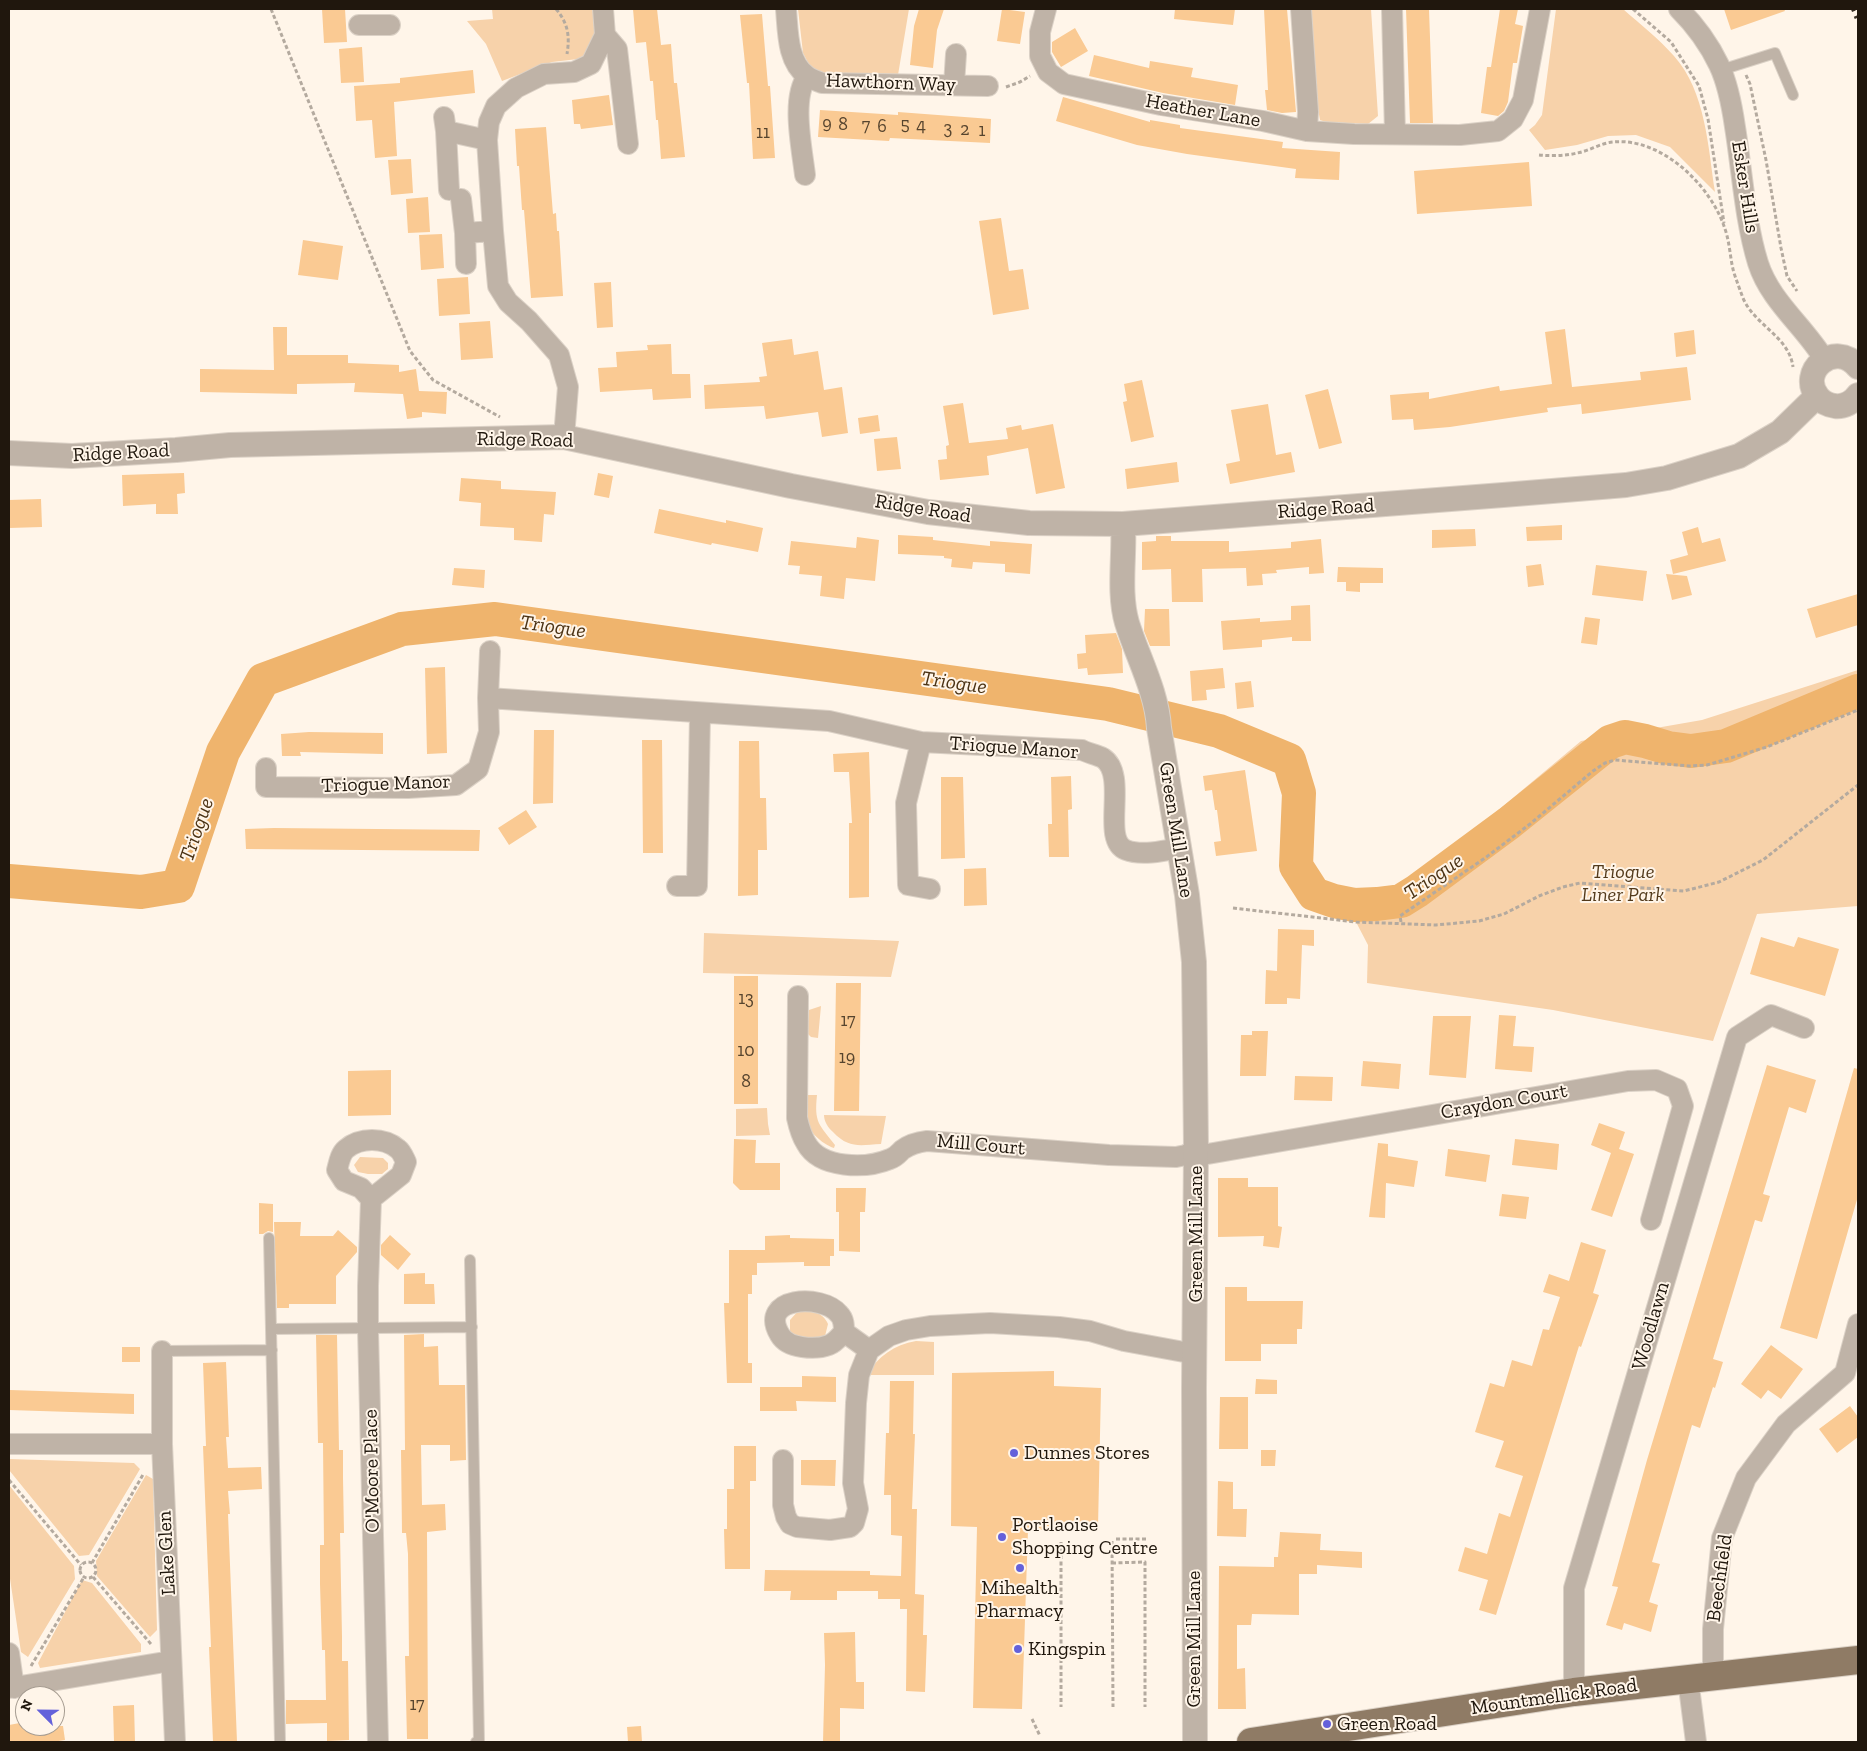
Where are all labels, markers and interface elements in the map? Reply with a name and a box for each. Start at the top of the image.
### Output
street label: Hawthorn Way [826,69,956,97]
street label: Heather Lane [1144,89,1262,133]
house number: 9 [822,113,832,135]
house number: 8 [838,114,848,136]
house number: 5 [900,114,910,136]
house number: 7 [862,115,870,137]
house number: 4 [916,115,926,137]
house number: 6 [877,116,887,138]
house number: 3 [944,118,952,140]
house number: 2 [960,119,970,141]
house number: 1 [979,120,985,142]
house number: 11 [756,122,770,144]
street label: Esker Hills [1726,139,1764,235]
street label: Ridge Road [476,427,574,453]
street label: Ridge Road [72,438,170,468]
street label: Ridge Road [873,490,973,528]
street label: Ridge Road [1277,494,1375,524]
water label: Triogue [519,610,587,644]
water label: Triogue [920,666,988,700]
street label: Triogue Manor [948,732,1080,764]
street label: Green Mill Lane [1153,761,1199,899]
street label: Triogue Manor [321,770,451,798]
water label: Triogue [174,795,220,865]
water label: Triogue [1400,848,1468,906]
park label: Triogue Liner Park [1582,860,1664,907]
house number: 13 [738,988,754,1010]
house number: 17 [840,1010,856,1032]
house number: 10 [737,1040,755,1062]
house number: 19 [839,1047,855,1069]
house number: 8 [741,1071,751,1093]
street label: Craydon Court [1439,1079,1569,1125]
street label: Mill Court [936,1129,1026,1161]
street label: Green Mill Lane [1184,1166,1208,1302]
street label: Woodlawn [1627,1279,1675,1373]
street label: O'Moore Place [359,1409,385,1533]
place label: Dunnes Stores [1024,1441,1150,1465]
marker: Dunnes Stores [1008,1447,1020,1459]
street label: Lake Glen [153,1510,181,1596]
place label: Portlaoise Shopping Centre [1012,1513,1158,1560]
marker: Portlaoise Shopping Centre [996,1531,1008,1543]
street label: Beechfield [1702,1533,1738,1623]
marker: Mihealth Pharmacy [1014,1562,1026,1574]
street label: Green Mill Lane [1182,1571,1206,1707]
place label: Mihealth Pharmacy [976,1576,1064,1623]
place label: Kingspin [1028,1637,1106,1661]
marker: Kingspin [1012,1643,1024,1655]
street label: Mountmellick Road [1469,1673,1639,1721]
north arrow [15,1686,65,1736]
house number: 17 [409,1694,425,1716]
text: N [17,1697,37,1714]
place label: Green Road [1337,1712,1437,1736]
marker: Green Road [1321,1718,1333,1730]

